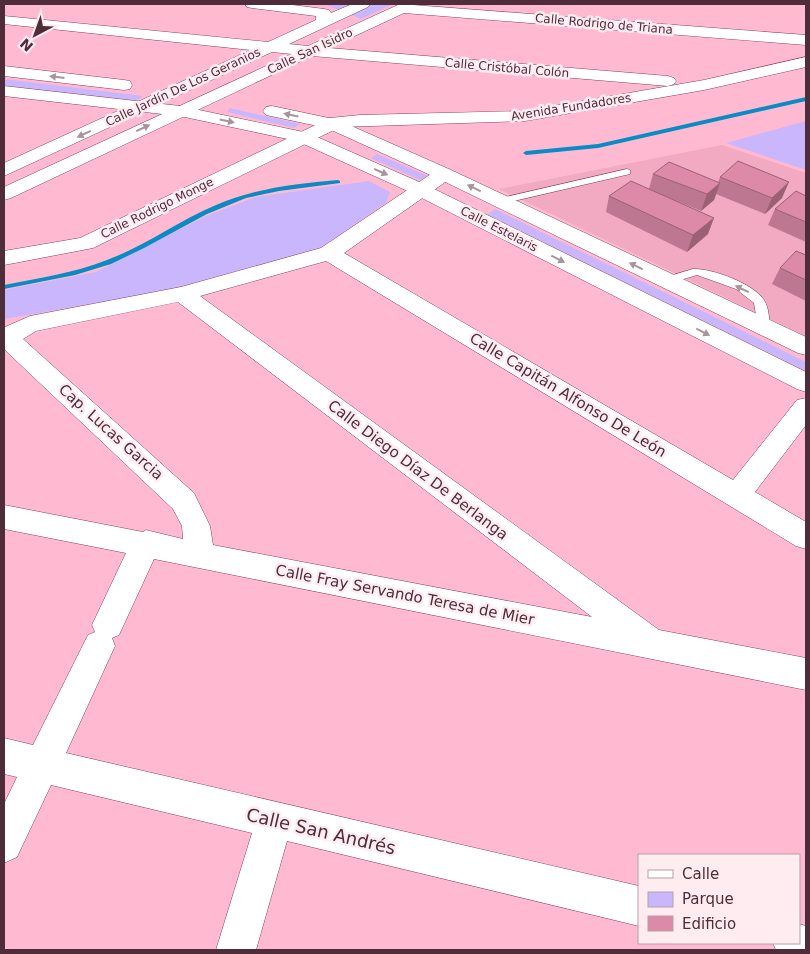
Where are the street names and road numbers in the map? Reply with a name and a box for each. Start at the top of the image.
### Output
street label: Calle Rodrigo de Triana [534,11,674,37]
street label: Calle San Isidro [265,25,355,77]
street label: Calle Jardín De Los Geranios [103,45,263,129]
street label: Calle Cristóbal Colón [444,56,570,80]
street label: Avenida Fundadores [510,91,632,123]
street label: Calle Rodrigo Monge [98,175,216,241]
street label: Calle Estelaris [458,204,540,254]
street label: Calle Capitán Alfonso De León [466,329,670,461]
street label: Cap. Lucas Garcia [55,380,167,484]
street label: Calle Diego Díaz De Berlanga [324,396,512,544]
street label: Calle Fray Servando Teresa de Mier [274,561,537,629]
street label: Calle San Andrés [244,804,398,858]

